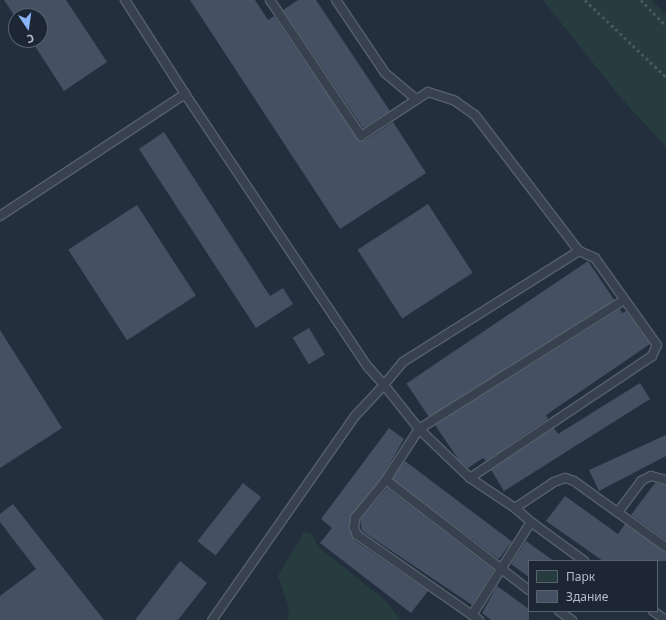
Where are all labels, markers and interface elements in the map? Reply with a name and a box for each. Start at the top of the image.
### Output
north arrow [8,8,48,48]
text: С [25,31,36,47]
legend [528,560,658,612]
text: Парк [566,568,595,585]
text: Здание [566,588,608,605]

